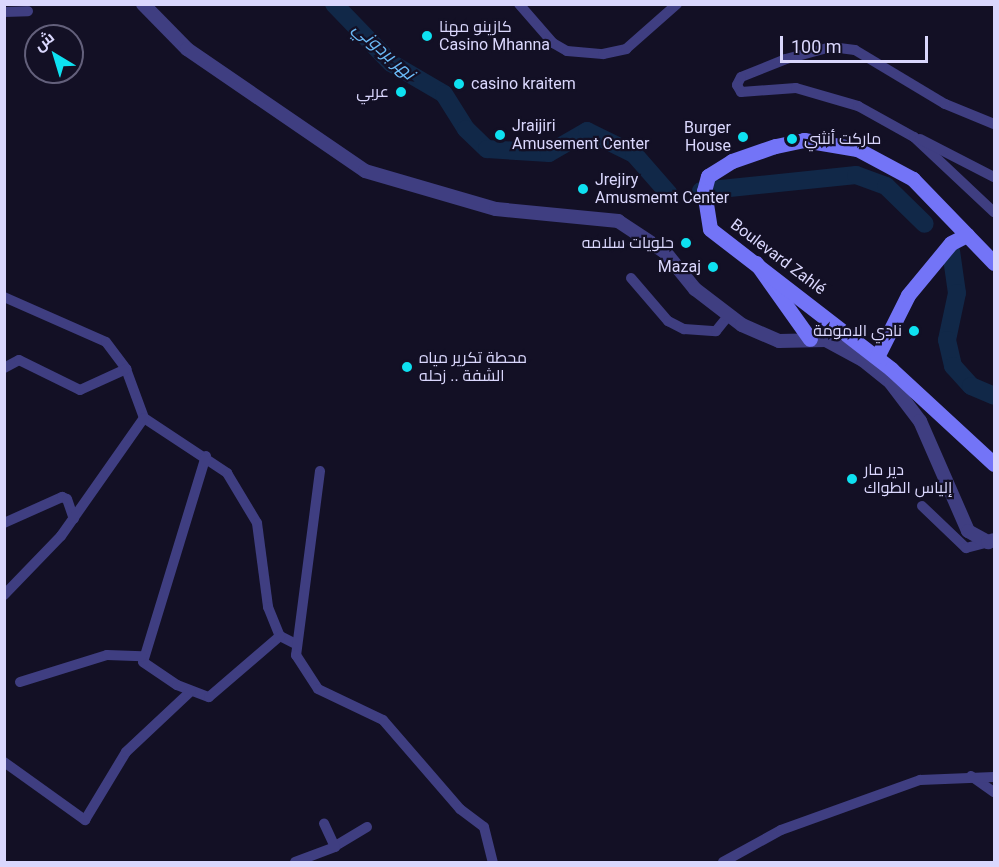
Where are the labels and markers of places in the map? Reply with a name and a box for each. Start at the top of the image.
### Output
place label: كازينو مهنا Casino Mhanna [439,17,550,55]
marker: كازينو مهنا Casino Mhanna [420,29,434,43]
place label: casino kraitem [471,74,576,94]
marker: casino kraitem [452,77,466,91]
place label: عربي [356,82,389,102]
marker: عربي [394,85,408,99]
place label: Jraijiri Amusement Center [512,116,649,154]
place label: Burger House [684,118,731,156]
marker: Jraijiri Amusement Center [493,128,507,142]
place label: ماركت أنثني [804,129,881,149]
marker: Burger House [736,130,750,144]
marker: ماركت أنثني [785,132,799,146]
place label: Jrejiry Amusmemt Center [595,170,729,208]
marker: Jrejiry Amusmemt Center [576,182,590,196]
place label: حلويات سلامه [582,233,674,253]
marker: حلويات سلامه [679,236,693,250]
place label: Mazaj [658,257,701,277]
marker: Mazaj [706,260,720,274]
place label: نادي الامومة [813,321,902,341]
marker: نادي الامومة [907,324,921,338]
place label: محطة تكرير مياه الشفة .. زحله [419,348,527,386]
marker: محطة تكرير مياه الشفة .. زحله [400,360,414,374]
place label: دير مار إلياس الطواك [864,460,952,498]
marker: دير مار إلياس الطواك [845,472,859,486]

